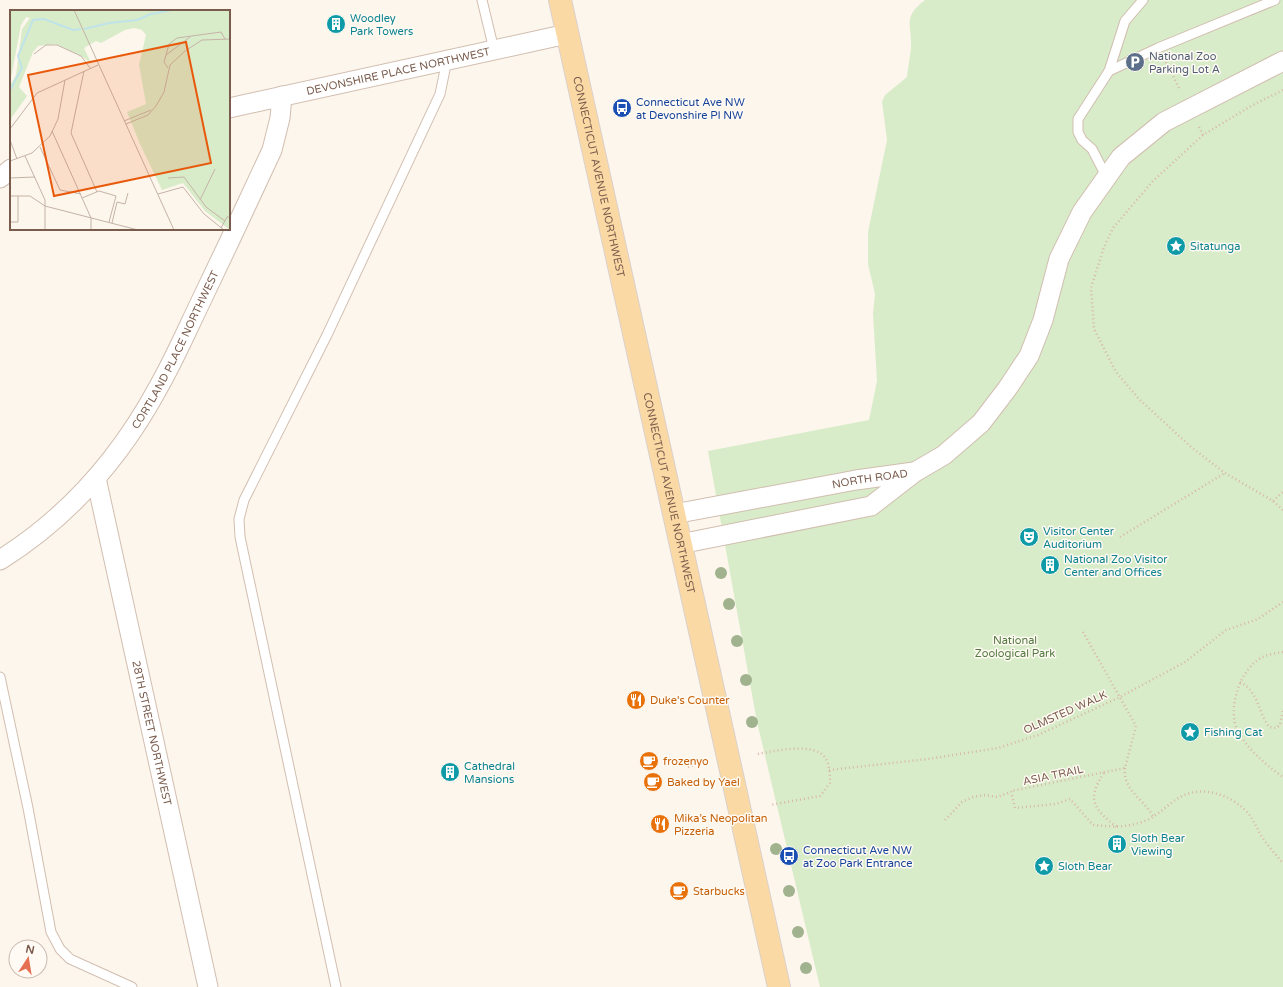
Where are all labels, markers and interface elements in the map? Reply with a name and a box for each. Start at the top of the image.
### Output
inset map [10,10,230,230]
place label: Woodley Park Towers [350,12,413,38]
building icon: Woodley Park Towers [325,13,347,35]
street label: DEVONSHIRE PLACE NORTHWEST [305,45,491,98]
place label: National Zoo Parking Lot A [1149,50,1220,76]
parking icon: National Zoo Parking Lot A [1124,51,1146,73]
street label: CONNECTICUT AVENUE NORTHWEST [570,75,627,279]
place label: Connecticut Ave NW at Devonshire Pl NW [636,96,745,122]
bus stop icon: Connecticut Ave NW at Devonshire Pl NW [611,97,633,119]
place icon: Sitatunga [1165,235,1187,257]
place label: Sitatunga [1190,240,1240,253]
street label: CORTLAND PLACE NORTHWEST [129,268,222,431]
street label: CONNECTICUT AVENUE NORTHWEST [640,391,698,595]
street label: NORTH ROAD [831,467,909,491]
place label: Visitor Center Auditorium [1043,525,1115,551]
theatre icon: Visitor Center Auditorium [1018,526,1040,548]
place label: National Zoo Visitor Center and Offices [1064,553,1168,579]
building icon: National Zoo Visitor Center and Offices [1039,554,1061,576]
park label: National Zoological Park [975,634,1055,660]
street label: 28TH STREET NORTHWEST [129,659,174,807]
street label: OLMSTED WALK [1021,688,1110,737]
restaurant icon: Duke's Counter [625,689,647,711]
place label: Duke's Counter [650,694,730,707]
place icon: Fishing Cat [1179,721,1201,743]
place label: Fishing Cat [1204,726,1262,739]
cafe icon: frozenyo [638,750,660,772]
place label: frozenyo [663,755,709,768]
place label: Cathedral Mansions [464,760,515,786]
building icon: Cathedral Mansions [439,761,461,783]
street label: ASIA TRAIL [1022,763,1085,788]
cafe icon: Baked by Yael [642,771,664,793]
place label: Baked by Yael [667,776,740,789]
place label: Mika’s Neopolitan Pizzeria [674,812,768,838]
restaurant icon: Mika’s Neopolitan Pizzeria [649,813,671,835]
place label: Sloth Bear Viewing [1131,832,1186,858]
building icon: Sloth Bear Viewing [1106,833,1128,855]
place label: Connecticut Ave NW at Zoo Park Entrance [803,844,913,870]
bus stop icon: Connecticut Ave NW at Zoo Park Entrance [778,845,800,867]
place icon: Sloth Bear [1033,855,1055,877]
place label: Sloth Bear [1058,860,1113,873]
cafe icon: Starbucks [668,880,690,902]
place label: Starbucks [693,885,745,898]
north arrow [8,939,48,979]
text: N [24,942,36,957]

